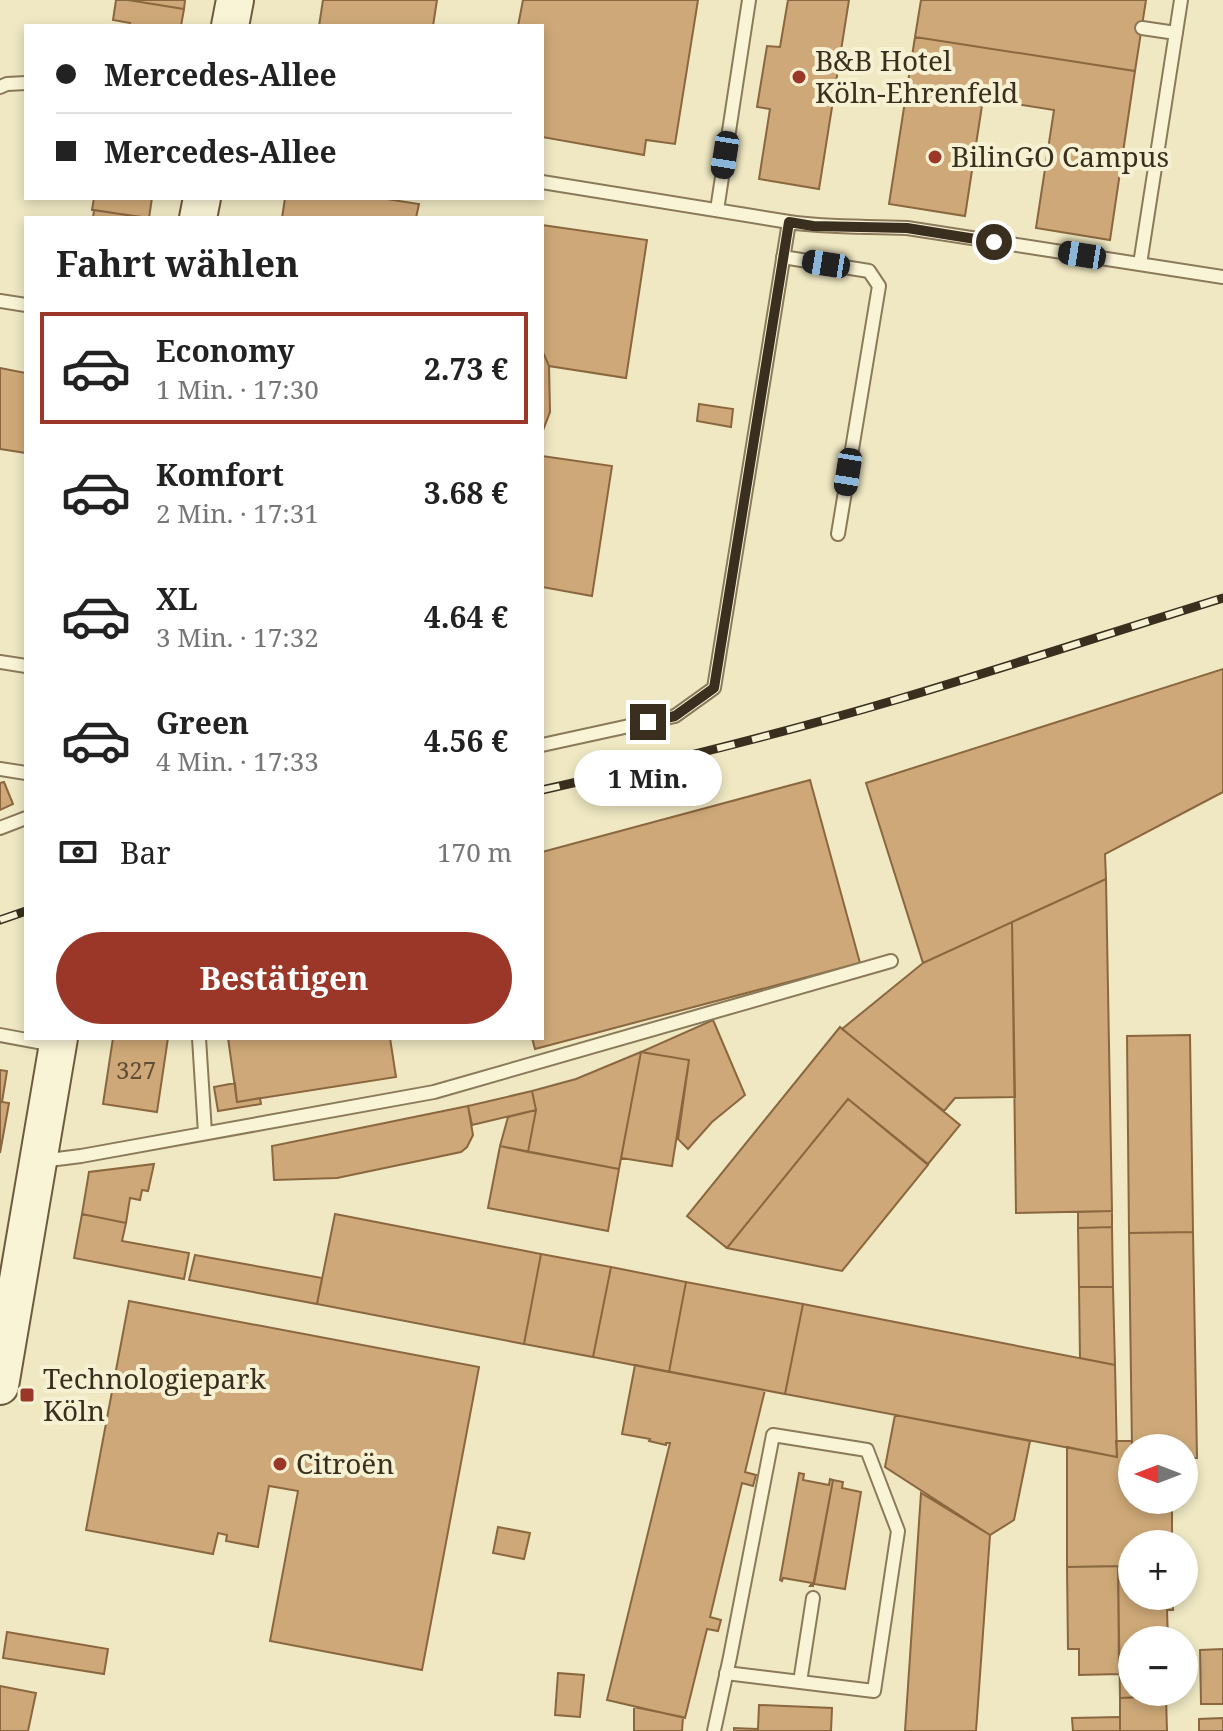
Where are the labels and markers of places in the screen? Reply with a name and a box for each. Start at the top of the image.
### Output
place label: B&B Hotel Köln-Ehrenfeld [815,41,1018,111]
marker: B&B Hotel Köln-Ehrenfeld [790,68,808,86]
place label: BilinGO Campus [951,137,1169,175]
marker: BilinGO Campus [926,148,944,166]
place label: Technologiepark Köln [43,1359,267,1429]
marker: Technologiepark Köln [18,1386,36,1404]
place label: Citroën [296,1444,394,1482]
marker: Citroën [271,1455,289,1473]

